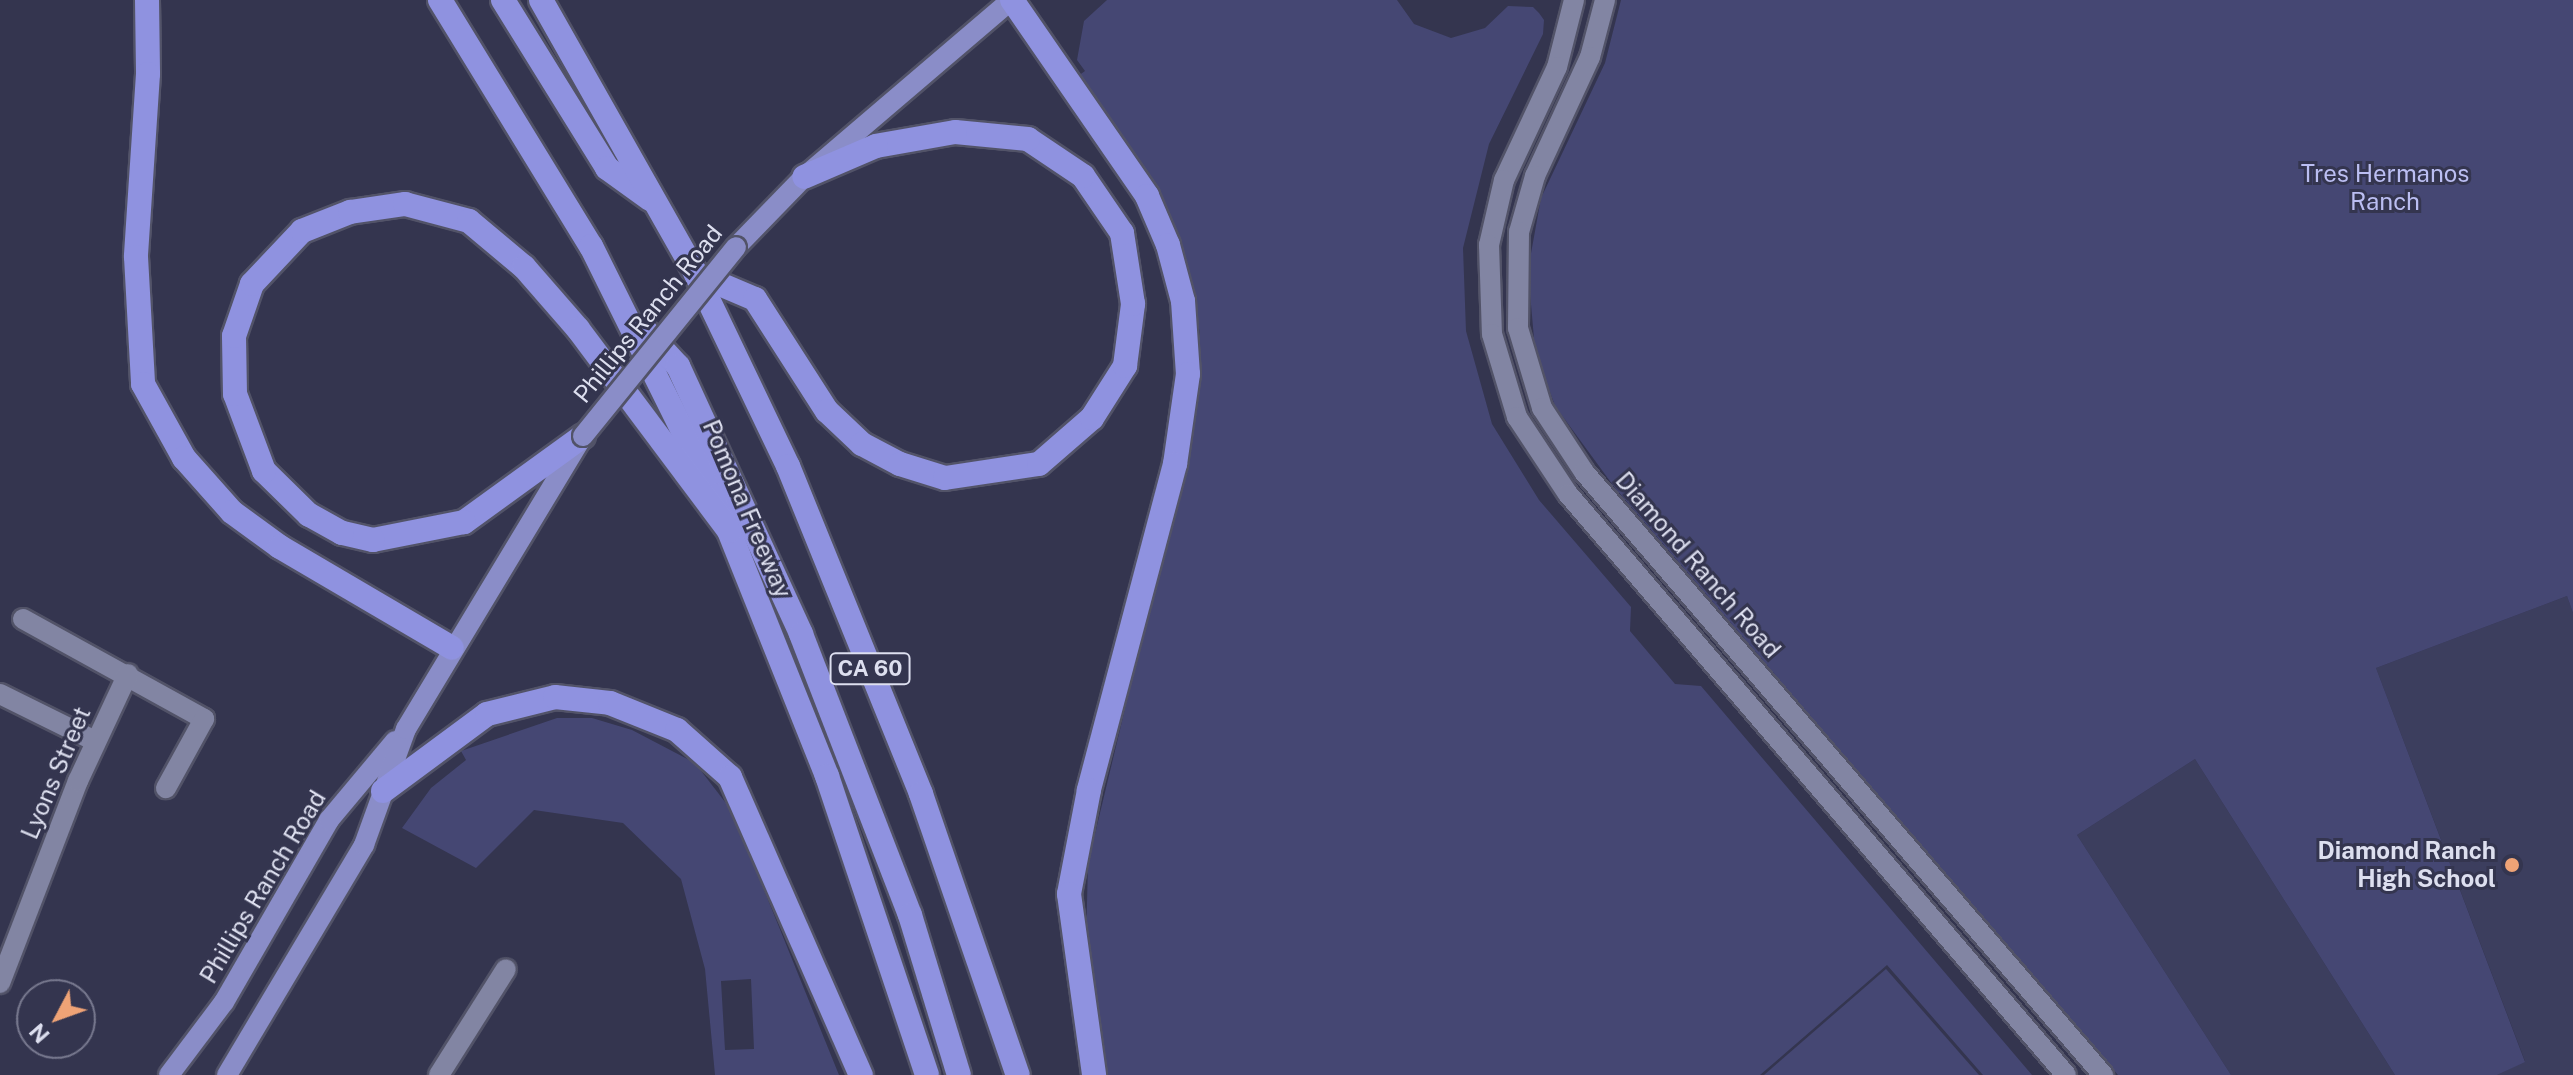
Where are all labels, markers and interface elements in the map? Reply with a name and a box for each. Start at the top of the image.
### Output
park label: Tres Hermanos Ranch [2301,160,2469,216]
street label: Phillips Ranch Road [568,219,728,409]
street label: Pomona Freeway [697,416,797,602]
street label: Diamond Ranch Road [1609,466,1787,664]
road number: CA 60 [828,651,912,687]
street label: Lyons Street [15,703,97,843]
street label: Phillips Ranch Road [194,785,332,989]
place label: Diamond Ranch High School [2318,837,2496,893]
marker: Diamond Ranch High School [2503,856,2521,874]
north arrow [16,979,96,1059]
text: N [24,1018,55,1048]

